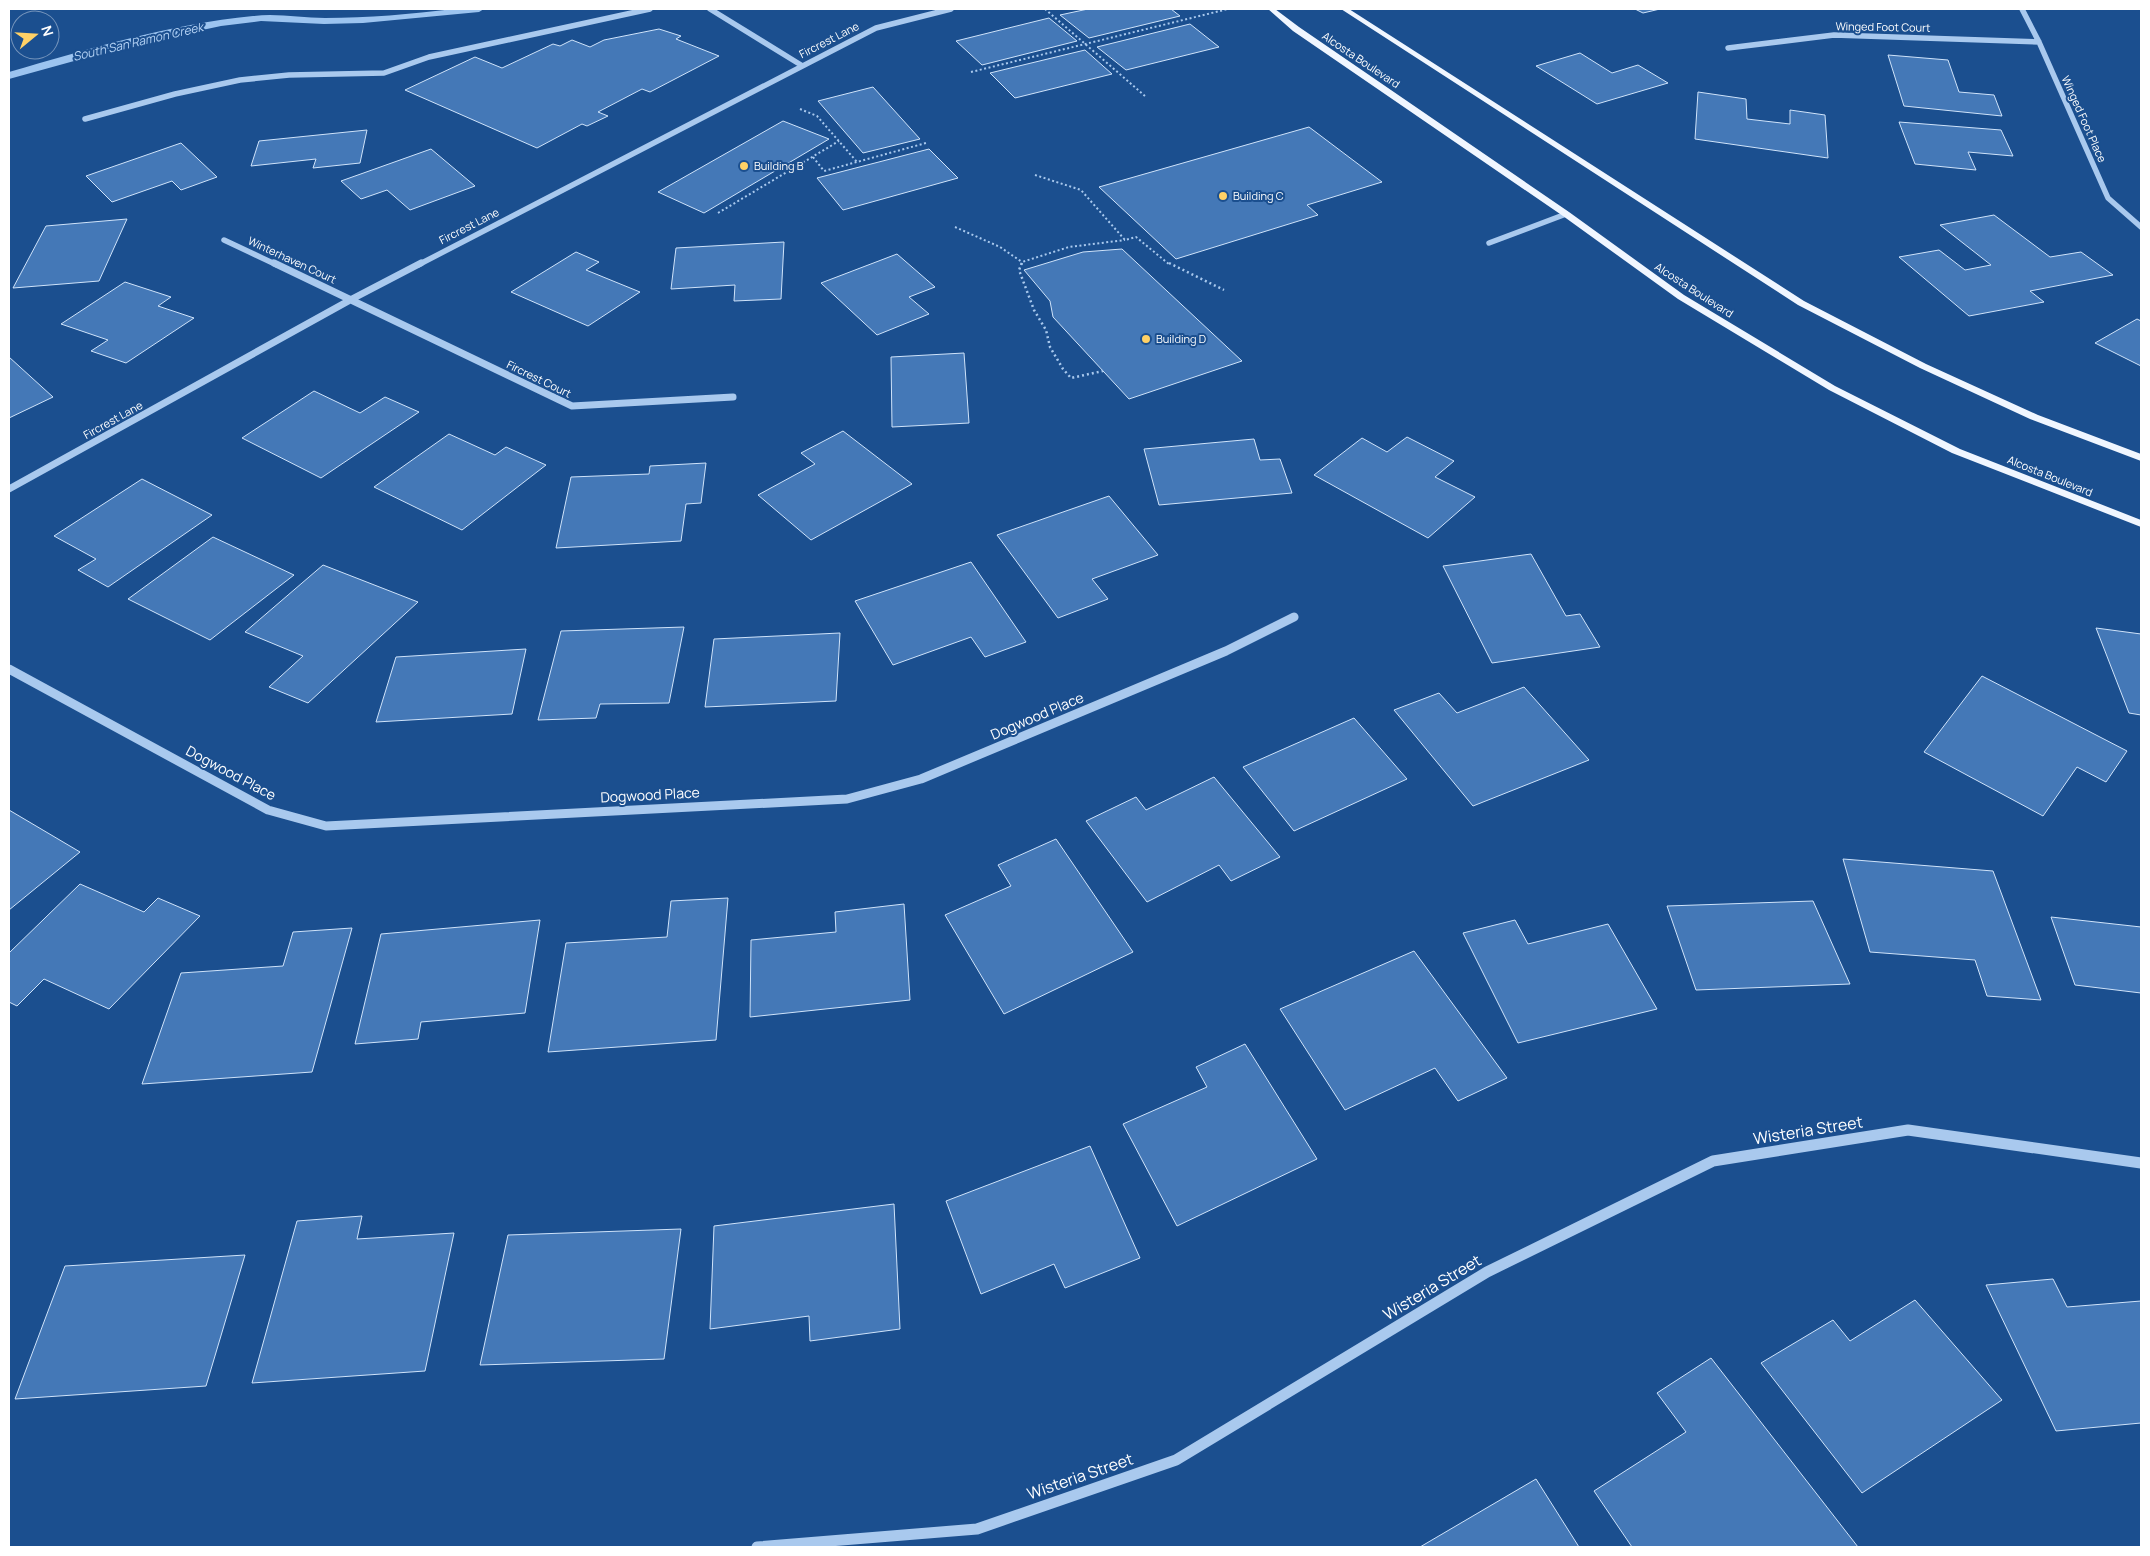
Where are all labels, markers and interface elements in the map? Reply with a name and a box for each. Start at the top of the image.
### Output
north arrow [10,10,60,60]
water label: South San Ramon Creek [71,18,207,65]
street label: Fircrest Lane [796,18,862,61]
street label: Winged Foot Court [1835,18,1931,35]
text: N [37,23,58,39]
street label: Alcosta Boulevard [1319,28,1403,91]
street label: Winged Foot Place [2059,73,2111,165]
place label: Building B [754,158,804,173]
marker: Building B [738,160,750,172]
place label: Building C [1233,188,1284,203]
marker: Building C [1217,190,1229,202]
street label: Fircrest Lane [436,204,502,247]
street label: Winterhaven Court [246,233,339,287]
street label: Alcosta Boulevard [1652,259,1736,321]
place label: Building D [1156,331,1206,346]
marker: Building D [1140,333,1152,345]
street label: Fircrest Court [504,356,574,401]
street label: Fircrest Lane [81,397,145,442]
street label: Alcosta Boulevard [2005,452,2095,499]
street label: Dogwood Place [987,687,1086,744]
street label: Dogwood Place [183,741,280,804]
street label: Dogwood Place [600,782,700,807]
street label: Wisteria Street [1752,1110,1864,1150]
street label: Wisteria Street [1379,1249,1485,1325]
street label: Wisteria Street [1024,1448,1136,1504]

